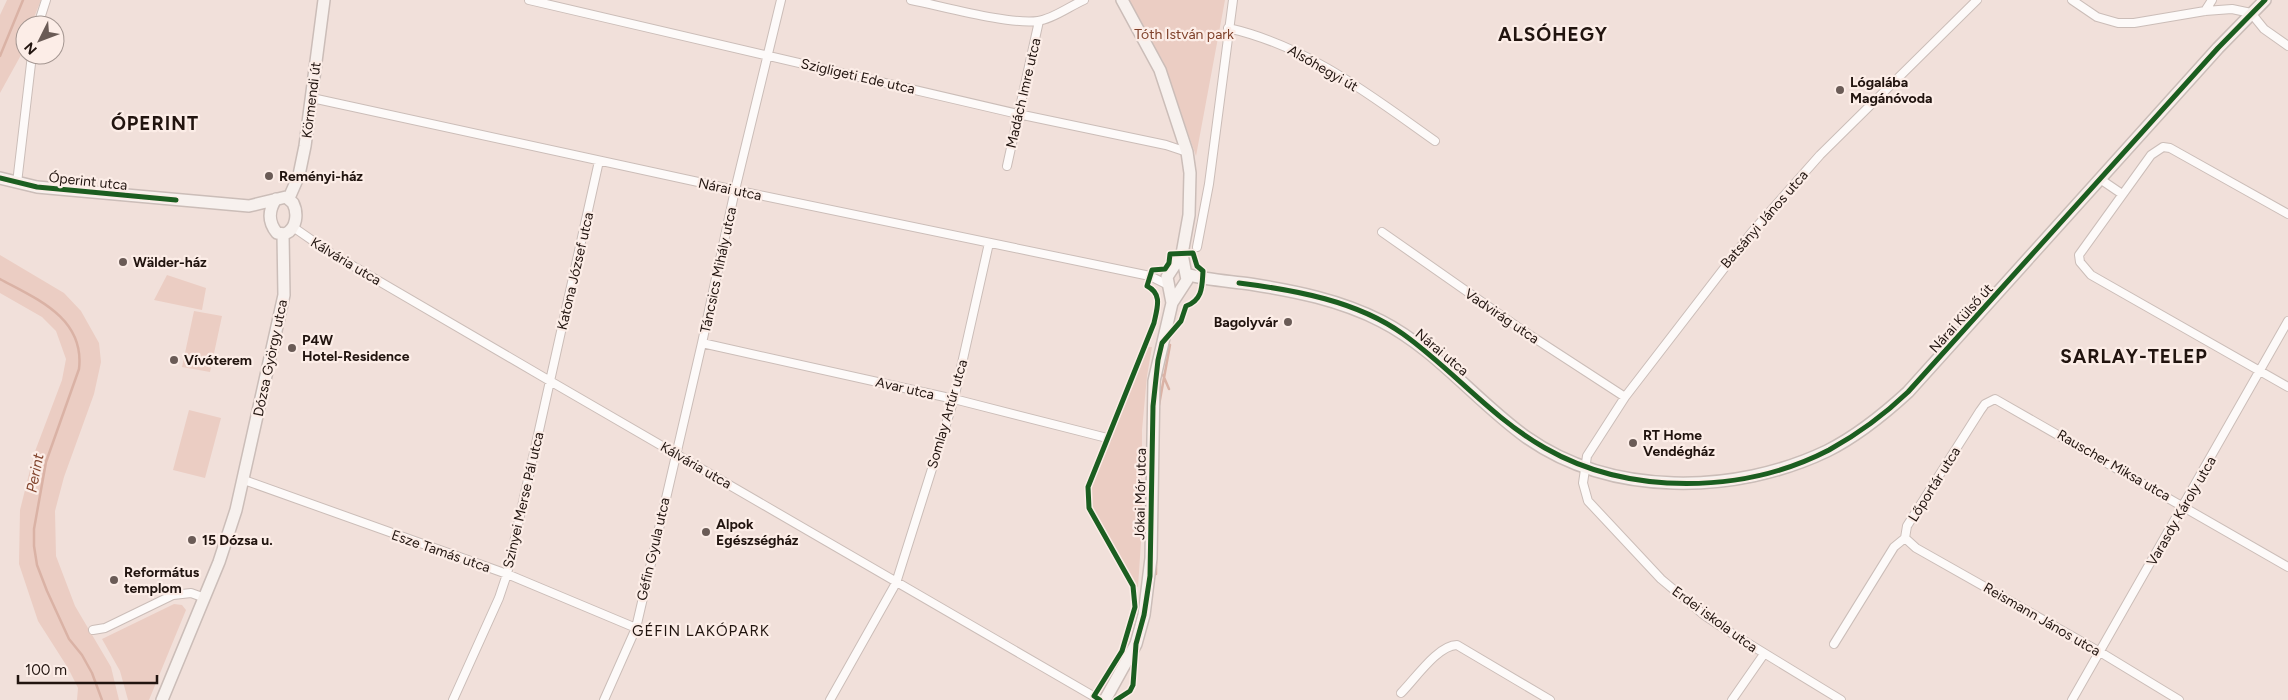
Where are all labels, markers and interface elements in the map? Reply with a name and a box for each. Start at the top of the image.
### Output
north arrow [15,15,65,65]
district label: ALSÓHEGY [1498,23,1608,46]
park label: Tóth István park [1134,26,1234,43]
street label: Madách Imre utca [1003,36,1044,150]
text: N [21,39,41,58]
street label: Alsóhegyi út [1285,42,1361,95]
street label: Szigligeti Ede utca [799,55,917,98]
street label: Körmendi út [298,61,325,139]
place label: Lógalába Magánóvoda [1850,74,1933,107]
marker: Lógalába Magánóvoda [1834,84,1846,96]
district label: ÓPERINT [111,112,199,135]
street label: Batsányi János utca [1717,167,1812,272]
place label: Reményi-ház [279,168,363,185]
street label: Óperint utca [48,169,128,194]
marker: Reményi-ház [263,170,275,182]
street label: Nárai utca [697,174,763,204]
street label: Táncsics Mihály utca [697,206,740,335]
street label: Katona József utca [554,211,597,332]
street label: Kálvária utca [307,234,384,289]
place label: Wälder-ház [133,254,207,271]
marker: Wälder-ház [117,256,129,268]
street label: Nárai Külső út [1926,280,1997,356]
street label: Vadvirág utca [1461,285,1542,348]
street label: Dózsa György utca [250,298,291,418]
place label: Bagolyvár [1214,314,1279,331]
marker: Bagolyvár [1282,316,1294,328]
street label: Nárai utca [1412,325,1472,380]
place label: P4W Hotel-Residence [302,332,410,365]
marker: P4W Hotel-Residence [286,342,298,354]
district label: SARLAY-TELEP [2060,345,2208,368]
place label: Vívóterem [184,352,252,369]
marker: Vívóterem [168,354,180,366]
street label: Somlay Artúr utca [924,358,971,471]
street label: Avar utca [874,374,936,403]
street label: Rauscher Miksa utca [2054,426,2174,505]
place label: RT Home Vendégház [1643,427,1715,460]
street label: Szinyei Merse Pál utca [500,430,547,570]
marker: RT Home Vendégház [1627,437,1639,449]
street label: Kálvária utca [657,438,734,493]
street label: Lőportár utca [1905,444,1964,525]
street label: Jókai Mór utca [1131,448,1150,540]
water label: Perint [22,452,48,494]
street label: Varasdy Károly utca [2143,453,2220,569]
street label: Géfin Gyula utca [633,496,674,602]
place label: Alpok Egészségház [716,516,799,549]
marker: Alpok Egészségház [700,526,712,538]
street label: Esze Tamás utca [389,527,493,576]
place label: 15 Dózsa u. [202,532,273,549]
marker: 15 Dózsa u. [186,534,198,546]
place label: Református templom [124,564,200,597]
marker: Református templom [108,574,120,586]
street label: Reismann János utca [1980,579,2103,660]
street label: Erdei iskola utca [1669,583,1761,656]
district label: GÉFIN LAKÓPARK [632,622,770,640]
scale bar [18,652,156,684]
text: 100 m [25,661,67,679]

